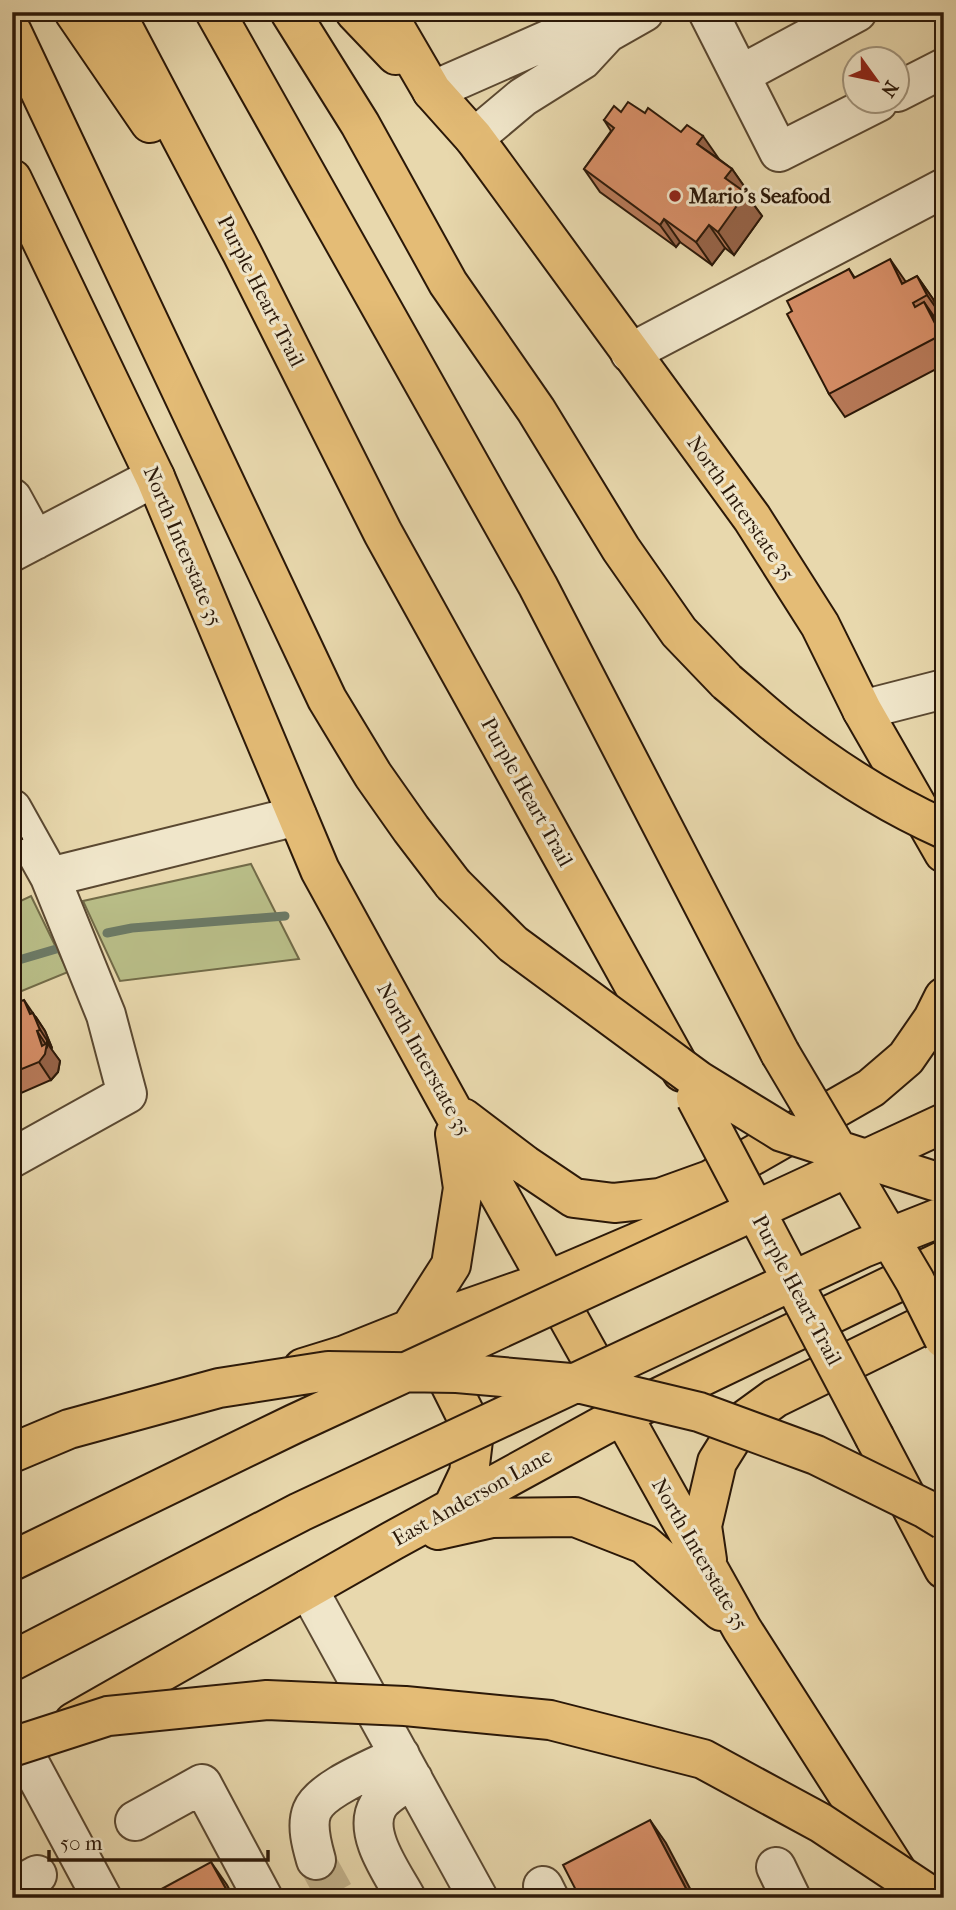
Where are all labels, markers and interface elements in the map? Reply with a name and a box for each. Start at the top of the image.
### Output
north arrow [841,46,911,116]
text: N [876,77,903,101]
place label: Mario's Seafood [688,184,831,208]
marker: Mario's Seafood [667,188,683,204]
street label: Purple Heart Trail [212,211,310,371]
street label: North Interstate 35 [682,431,800,585]
street label: North Interstate 35 [139,463,227,629]
street label: Purple Heart Trail [476,713,578,871]
street label: North Interstate 35 [372,978,476,1140]
street label: Purple Heart Trail [747,1211,847,1369]
street label: East Anderson Lane [388,1443,556,1551]
street label: North Interstate 35 [647,1474,753,1634]
scale bar [49,1819,268,1863]
text: 50 m [60,1831,103,1855]

